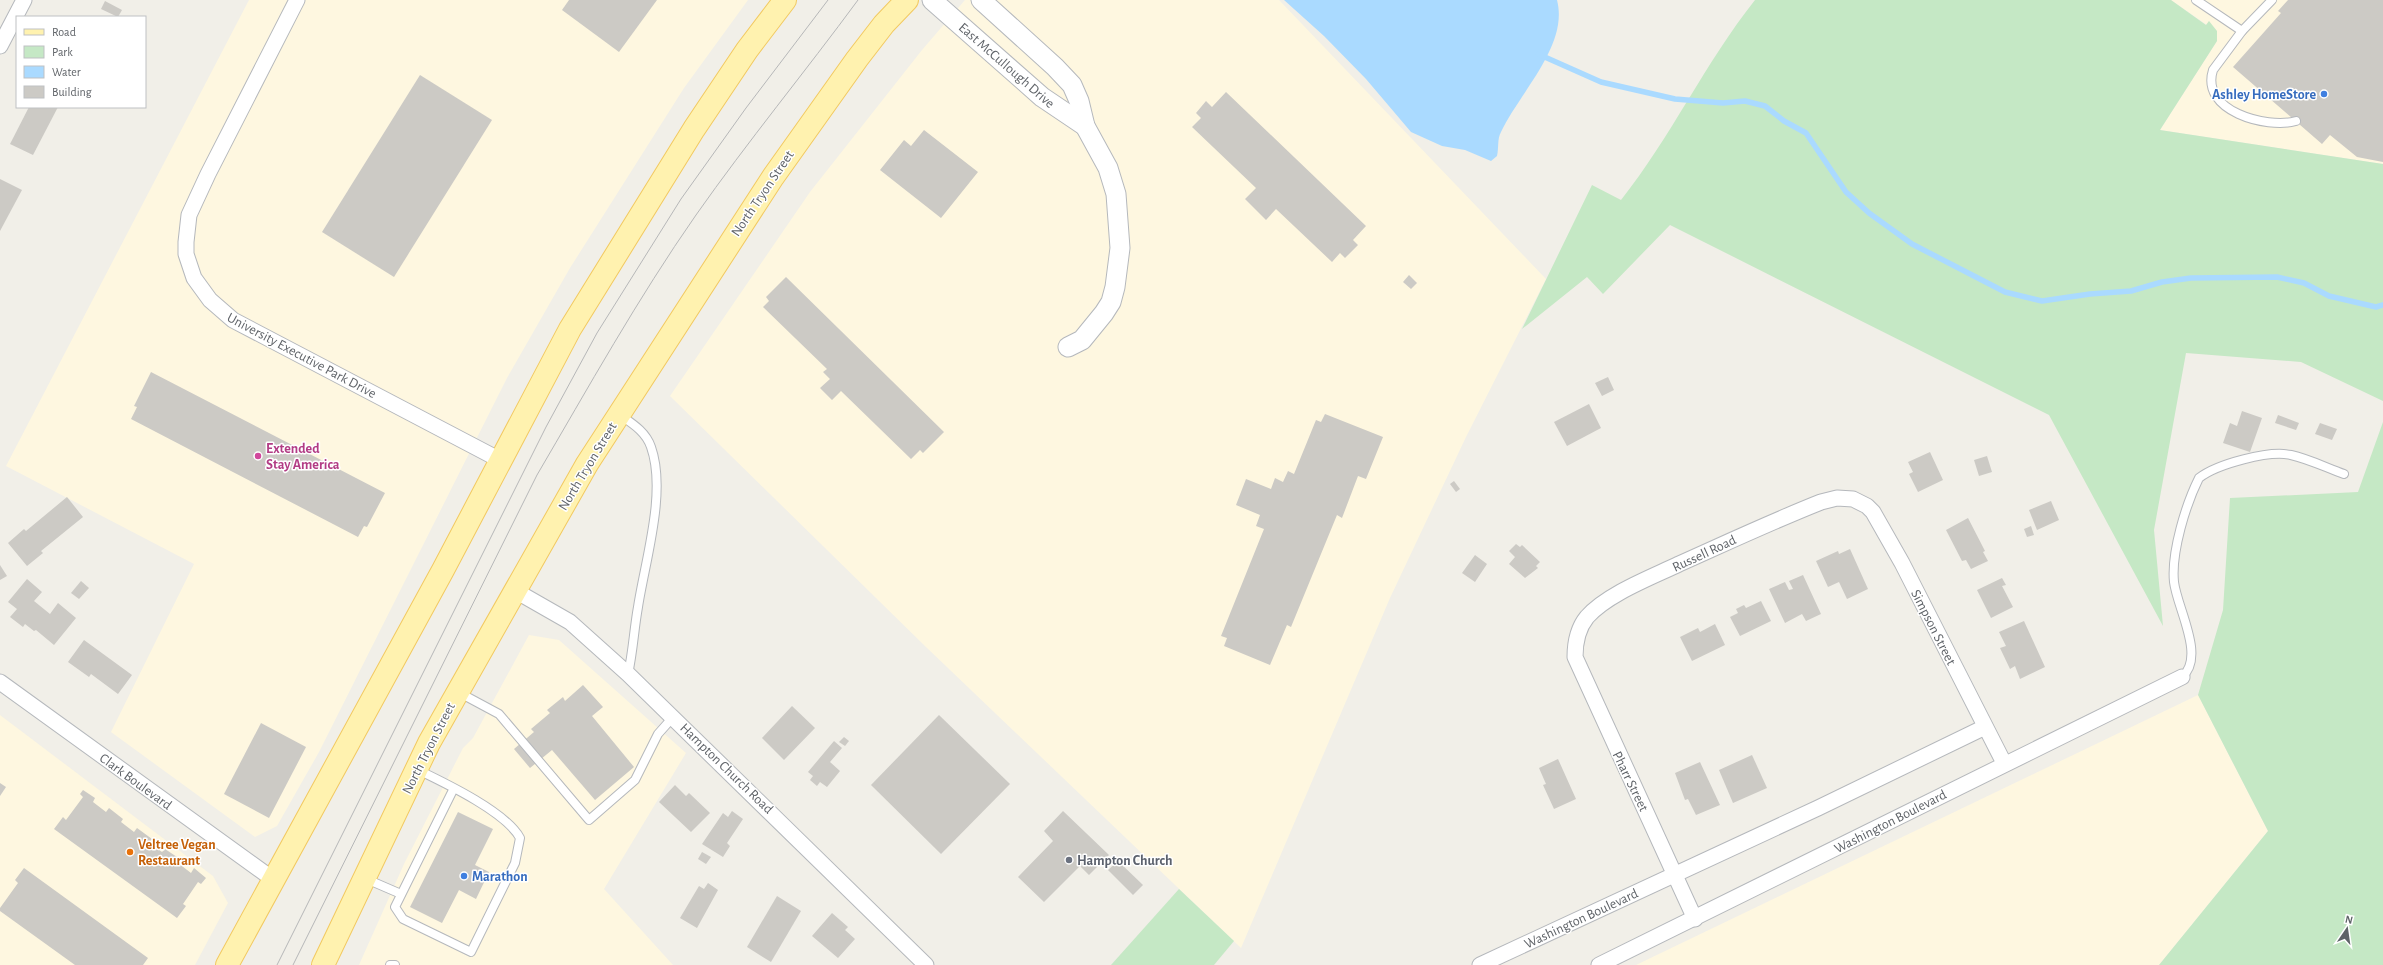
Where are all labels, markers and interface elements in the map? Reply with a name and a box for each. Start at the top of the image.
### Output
legend [16,16,146,108]
street label: East McCullough Drive [956,21,1057,111]
text: Road [52,26,76,38]
text: Park [52,46,73,58]
text: Water [52,66,81,78]
text: Building [52,86,92,98]
place label: Ashley HomeStore [2212,88,2316,102]
marker: Ashley HomeStore [2319,89,2329,99]
street label: North Tryon Street [729,148,797,239]
street label: University Executive Park Drive [225,311,378,401]
street label: North Tryon Street [556,419,620,513]
place label: Extended Stay America [266,442,340,472]
marker: Extended Stay America [253,451,263,461]
street label: Russell Road [1670,533,1738,575]
street label: Simpson Street [1908,587,1958,668]
street label: North Tryon Street [400,700,458,796]
street label: Hampton Church Road [677,721,776,817]
street label: Pharr Street [1610,749,1651,814]
street label: Clark Boulevard [97,751,174,813]
street label: Washington Boulevard [1832,788,1949,856]
place label: Veltree Vegan Restaurant [138,838,216,868]
marker: Veltree Vegan Restaurant [125,847,135,857]
place label: Hampton Church [1077,854,1172,868]
marker: Hampton Church [1064,855,1074,865]
place label: Marathon [472,870,528,884]
marker: Marathon [459,871,469,881]
street label: Washington Boulevard [1522,886,1640,951]
north arrow [2327,909,2367,949]
text: N [2344,914,2354,926]

